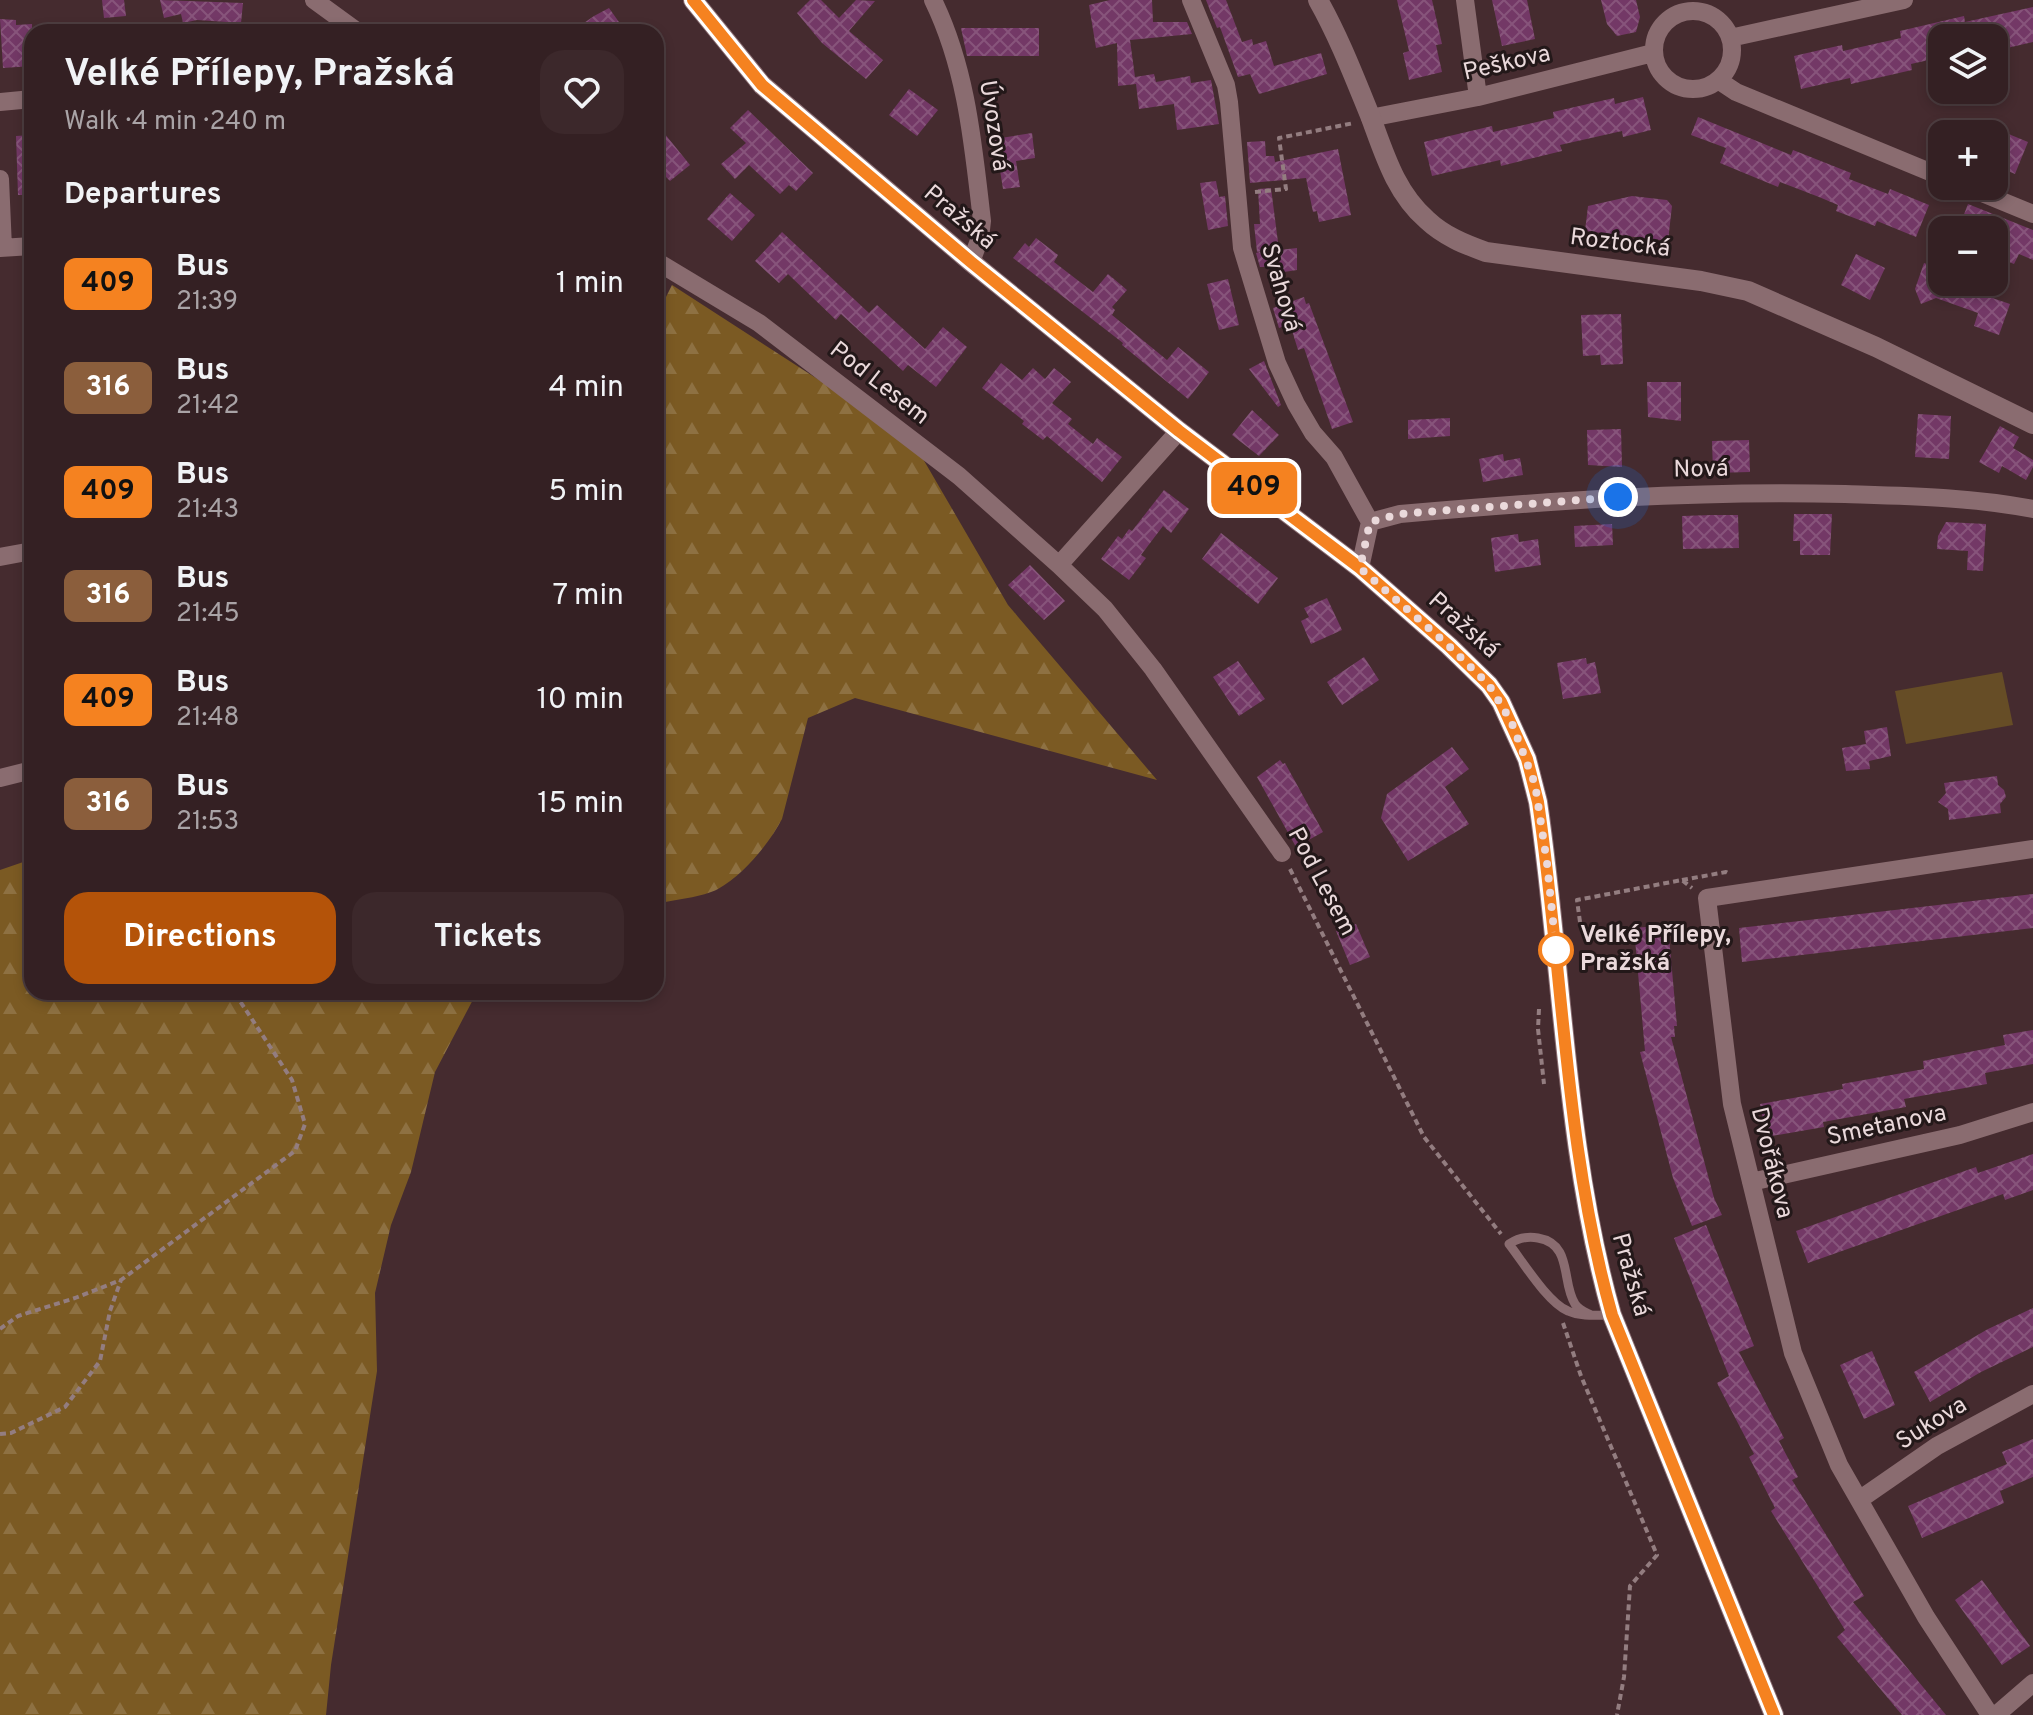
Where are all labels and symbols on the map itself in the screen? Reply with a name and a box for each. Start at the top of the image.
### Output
street label: Peškova [1460,39,1554,89]
street label: Úvozová [971,78,1017,174]
street label: Pražská [917,179,1001,257]
street label: Roztocká [1568,223,1672,265]
street label: Svahová [1253,240,1307,336]
street label: Pod Lesem [823,336,935,432]
street label: Nová [1673,455,1729,485]
line badge: 409 [1208,462,1300,514]
your location [1598,477,1638,517]
street label: Pražská [1421,586,1505,666]
street label: Pod Lesem [1280,823,1362,941]
place label: Velké Přílepy, Pražská [1580,921,1731,979]
marker: Velké Přílepy, Pražská [1539,933,1573,967]
street label: Smetanova [1825,1099,1949,1153]
street label: Dvořákova [1743,1104,1799,1222]
street label: Pražská [1604,1230,1656,1320]
street label: Sukova [1891,1391,1973,1457]

